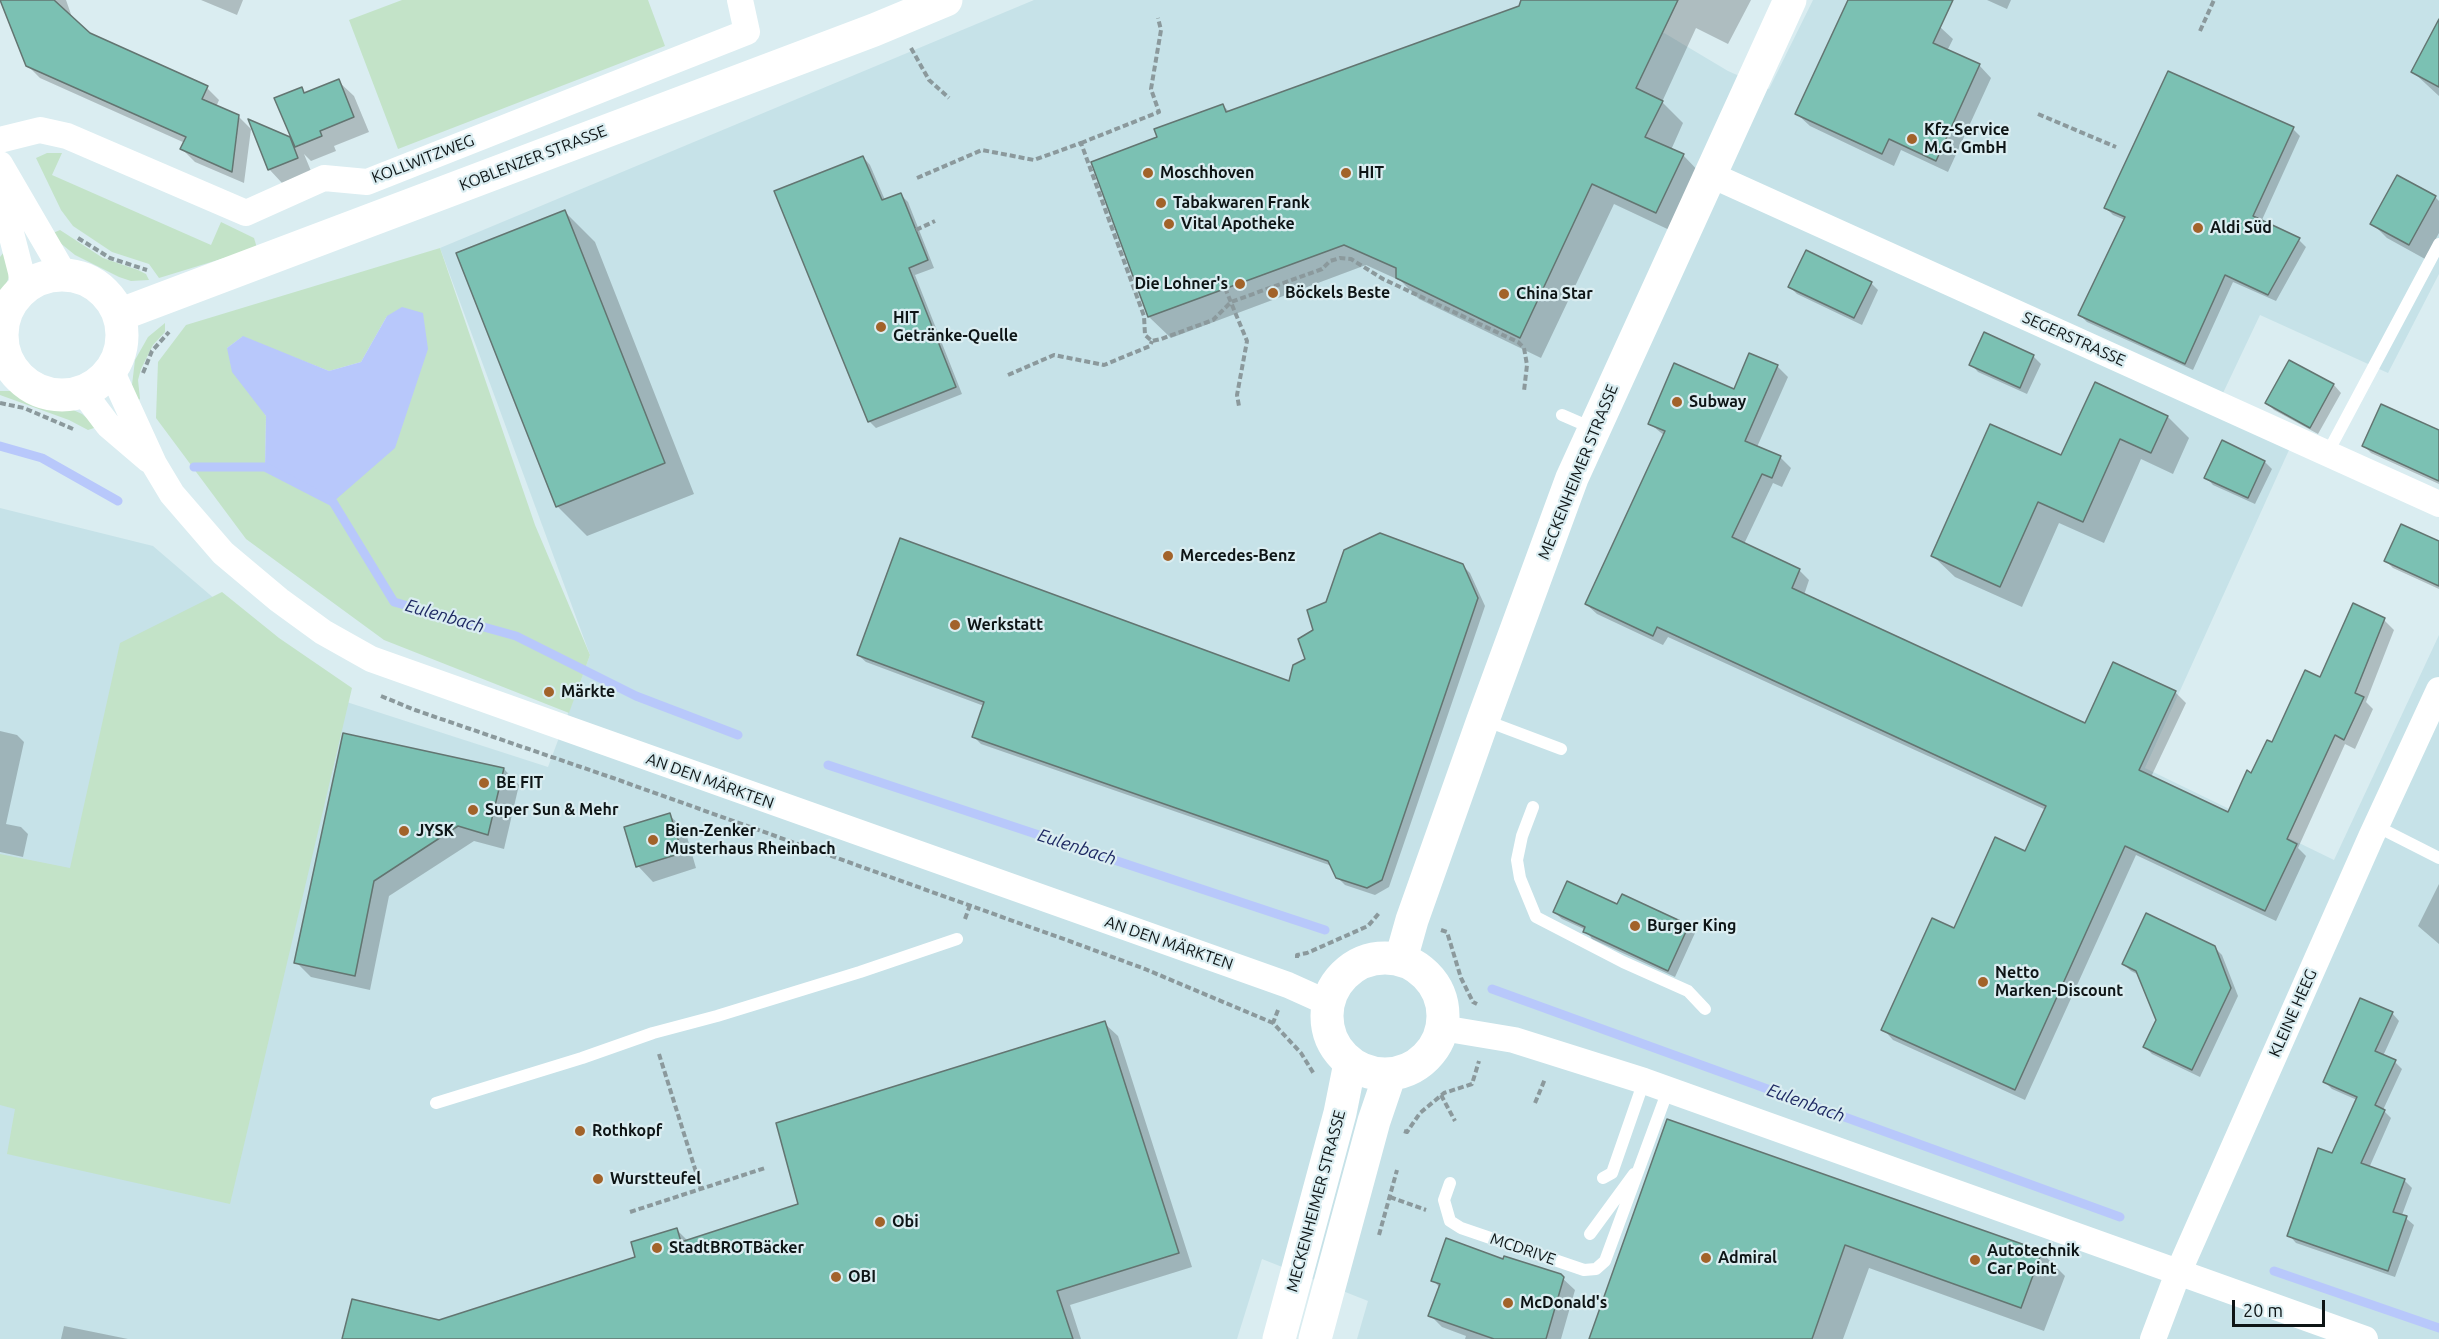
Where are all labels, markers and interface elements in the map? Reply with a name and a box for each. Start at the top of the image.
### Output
place label: Kfz-Service M.G. GmbH [1924,120,2009,158]
street label: KOBLENZER STRASSE [457,121,609,195]
street label: KOLLWITZWEG [369,131,477,187]
marker: Kfz-Service M.G. GmbH [1905,132,1919,146]
place label: Moschhoven [1160,163,1254,183]
place label: HIT [1358,163,1384,183]
marker: Moschhoven [1141,166,1155,180]
marker: HIT [1339,166,1353,180]
place label: Tabakwaren Frank [1173,193,1310,213]
marker: Tabakwaren Frank [1154,196,1168,210]
place label: Vital Apotheke [1181,214,1295,234]
marker: Vital Apotheke [1162,217,1176,231]
place label: Aldi Süd [2210,218,2272,238]
marker: Aldi Süd [2191,221,2205,235]
place label: Die Lohner's [1134,274,1228,294]
marker: Die Lohner's [1233,277,1247,291]
place label: Böckels Beste [1285,283,1390,303]
place label: China Star [1516,284,1593,304]
marker: Böckels Beste [1266,286,1280,300]
marker: China Star [1497,287,1511,301]
place label: HIT Getränke-Quelle [893,308,1018,346]
street label: SEGERSTRASSE [2019,308,2129,370]
marker: HIT Getränke-Quelle [874,320,888,334]
street label: MECKENHEIMER STRASSE [1534,382,1622,562]
place label: Subway [1689,392,1746,412]
marker: Subway [1670,395,1684,409]
place label: Mercedes-Benz [1180,546,1295,566]
marker: Mercedes-Benz [1161,549,1175,563]
water label: Eulenbach [403,594,487,638]
place label: Werkstatt [967,615,1043,635]
marker: Werkstatt [948,618,962,632]
place label: Märkte [561,682,615,702]
marker: Märkte [542,685,556,699]
street label: AN DEN MÄRKTEN [644,749,776,813]
place label: BE FIT [496,773,543,793]
marker: BE FIT [477,776,491,790]
place label: Super Sun & Mehr [485,800,618,820]
marker: Super Sun & Mehr [466,803,480,817]
place label: JYSK [416,821,454,841]
place label: Bien-Zenker Musterhaus Rheinbach [665,821,836,859]
marker: JYSK [397,824,411,838]
water label: Eulenbach [1035,824,1119,870]
marker: Bien-Zenker Musterhaus Rheinbach [646,833,660,847]
street label: AN DEN MÄRKTEN [1102,912,1236,974]
place label: Burger King [1647,916,1736,936]
marker: Burger King [1628,919,1642,933]
place label: Netto Marken-Discount [1995,963,2123,1001]
street label: KLEINE HEEG [2265,966,2321,1060]
marker: Netto Marken-Discount [1976,975,1990,989]
water label: Eulenbach [1764,1079,1848,1127]
street label: MECKENHEIMER STRASSE [1282,1108,1350,1294]
place label: Rothkopf [592,1121,662,1141]
marker: Rothkopf [573,1124,587,1138]
place label: Wurstteufel [610,1169,701,1189]
marker: Wurstteufel [591,1172,605,1186]
place label: Obi [892,1212,919,1232]
marker: Obi [873,1215,887,1229]
street label: MCDRIVE [1488,1229,1558,1269]
place label: StadtBROTBäcker [669,1238,804,1258]
marker: StadtBROTBäcker [650,1241,664,1255]
place label: Autotechnik Car Point [1987,1241,2080,1279]
place label: Admiral [1718,1248,1777,1268]
marker: Admiral [1699,1251,1713,1265]
marker: Autotechnik Car Point [1968,1253,1982,1267]
place label: OBI [848,1267,876,1287]
marker: OBI [829,1270,843,1284]
scale bar [2235,1288,2328,1326]
place label: McDonald's [1520,1293,1607,1313]
marker: McDonald's [1501,1296,1515,1310]
text: 20 m [2243,1300,2283,1320]

